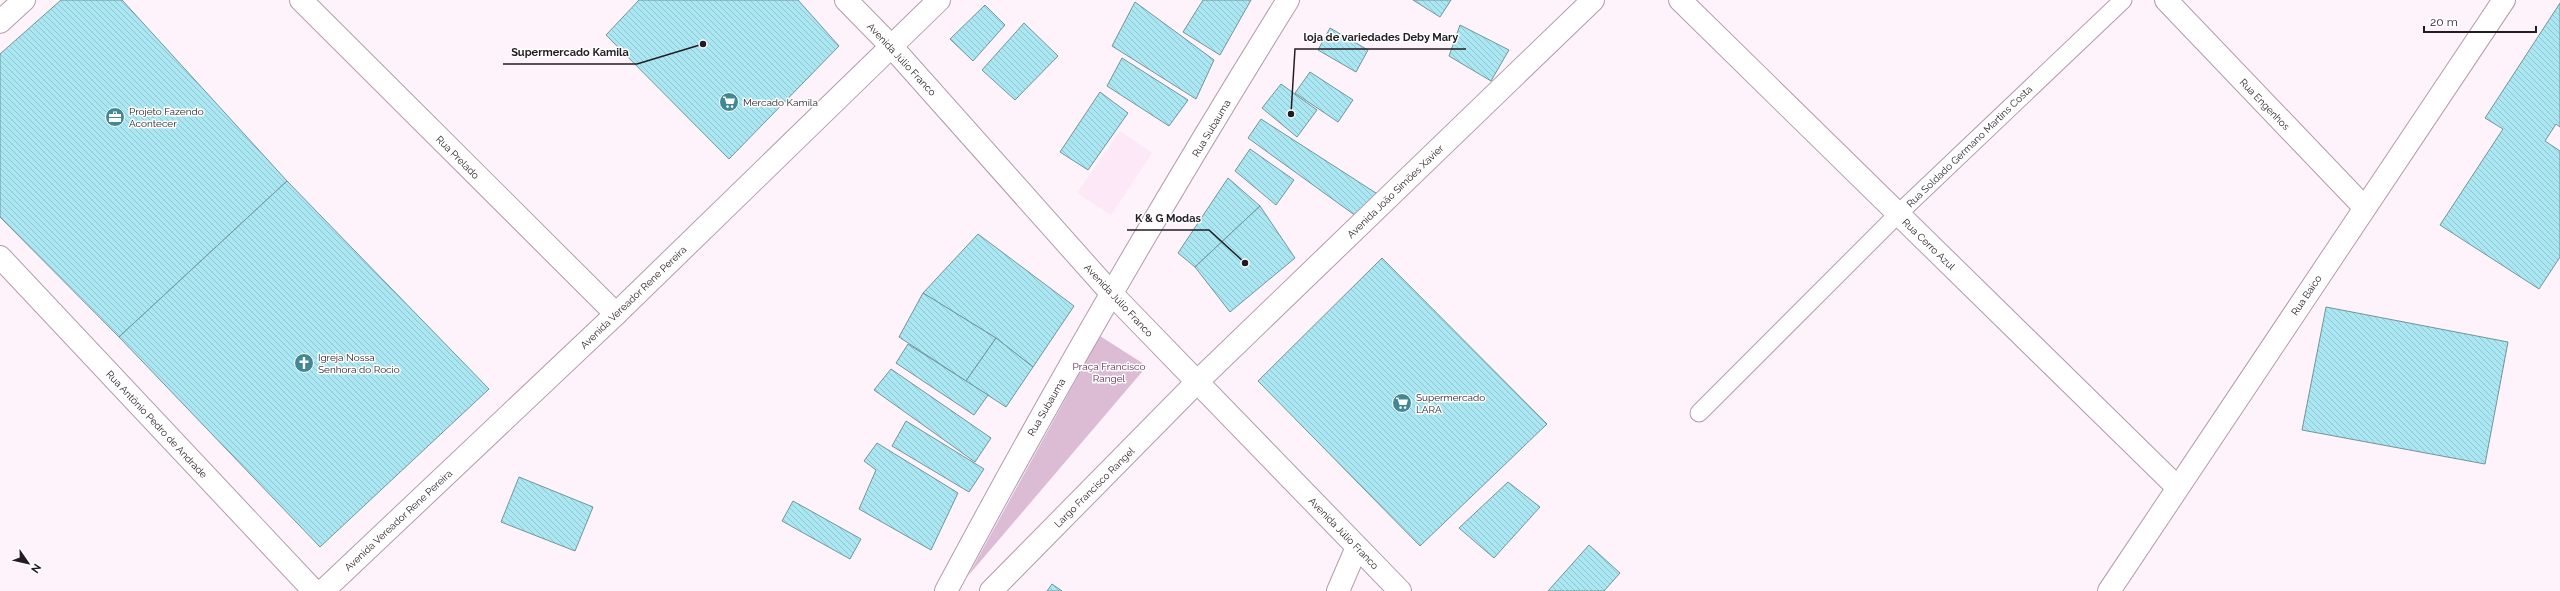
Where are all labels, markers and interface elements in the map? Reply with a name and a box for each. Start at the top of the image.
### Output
scale bar [2424,8,2536,34]
text: 20 m [2430,15,2458,29]
street label: Avenida Júlio Franco [865,21,938,98]
callout: loja de variedades Deby Mary [1295,26,1466,49]
text: loja de variedades Deby Mary [1304,31,1458,44]
callout: Supermercado Kamila [503,41,637,64]
text: Supermercado Kamila [511,46,629,59]
street label: Rua Engenhos [2237,77,2292,132]
street label: Rua Soldado Germano Martins Costa [1904,83,2034,209]
supermarket icon: Mercado Kamila [718,91,740,113]
place label: Mercado Kamila [743,97,818,108]
street label: Rua Subauma [1190,98,1233,159]
office icon: Projeto Fazendo Acontecer [104,106,126,128]
place label: Projeto Fazendo Acontecer [129,106,204,129]
street label: Rua Prelado [434,134,481,181]
street label: Avenida João Simões Xavier [1345,142,1446,240]
callout: K & G Modas [1127,207,1209,230]
text: K & G Modas [1135,212,1201,225]
street label: Rua Cerro Azul [1900,217,1957,272]
street label: Avenida Vereador Rene Pereira [578,244,689,351]
street label: Avenida Júlio Franco [1082,262,1155,339]
street label: Rua Baico [2289,273,2324,317]
church icon: Igreja Nossa Senhora do Rocio [293,352,315,374]
place label: Igreja Nossa Senhora do Rocio [318,352,400,375]
park label: Praça Francisco Rangel [1073,361,1145,384]
street label: Rua Antônio Pedro de Andrade [104,368,209,480]
street label: Rua Subauma [1026,377,1067,438]
supermarket icon: Supermercado LARA [1391,392,1413,414]
place label: Supermercado LARA [1416,392,1485,415]
street label: Largo Francisco Rangel [1052,445,1137,530]
street label: Avenida Vereador Rene Pereira [342,468,454,573]
street label: Avenida Júlio Franco [1307,495,1381,571]
north arrow [8,543,48,583]
text: N [28,561,44,575]

